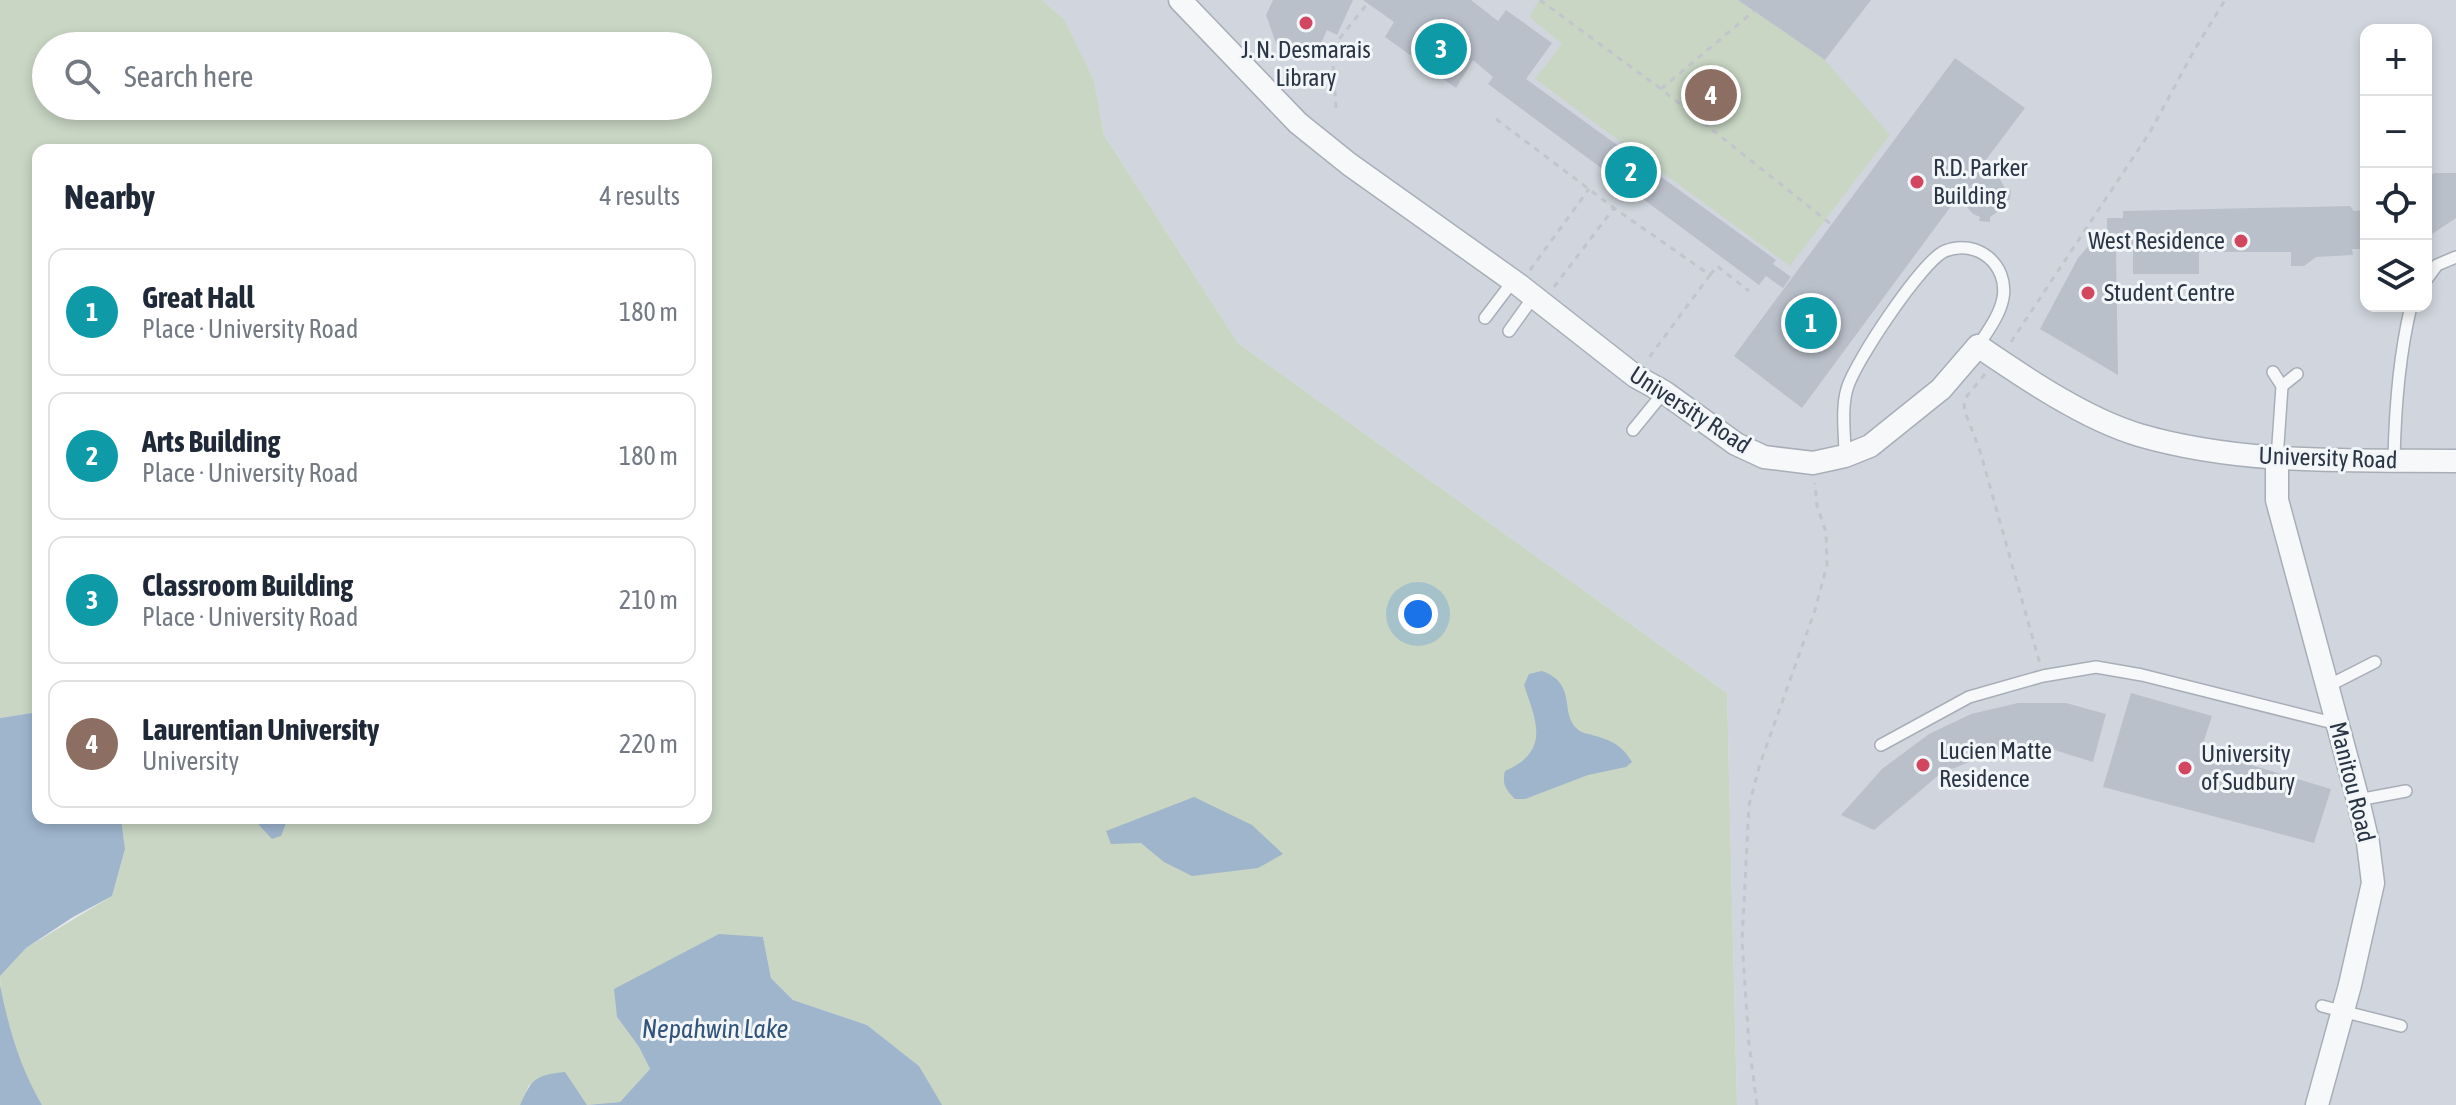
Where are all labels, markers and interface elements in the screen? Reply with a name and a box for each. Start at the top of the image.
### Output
marker: J. N. Desmarais Library [1297,14,1315,32]
pin: 3 [1415,19,1467,79]
map controls [2360,24,2432,312]
button: + [2360,24,2432,96]
search box [32,32,712,120]
place label: J. N. Desmarais Library [1241,36,1371,91]
icon: search [60,54,104,98]
text: Search here [124,59,253,93]
pin: 4 [1685,65,1737,125]
button: − [2360,96,2432,168]
pin: 2 [1605,142,1657,202]
place label: R.D. Parker Building [1933,154,2028,209]
button: locate [2360,168,2432,240]
marker: R.D. Parker Building [1908,173,1926,191]
text: Nearby [64,177,155,216]
text: 4 results [599,181,680,211]
place label: West Residence [2088,227,2225,254]
marker: West Residence [2232,232,2250,250]
button: layers [2360,240,2432,312]
place label: Student Centre [2104,279,2235,306]
text: Great Hall [142,280,254,314]
marker: Student Centre [2079,284,2097,302]
pin: 1 [1785,293,1837,353]
text: 1 [86,297,98,327]
text: 180 m [619,297,678,327]
text: Place · University Road [142,314,358,344]
street label: University Road [1625,360,1756,459]
text: Arts Building [142,424,280,458]
text: 2 [86,441,98,471]
text: 180 m [619,441,678,471]
street label: University Road [2258,442,2398,473]
text: Place · University Road [142,458,358,488]
text: Classroom Building [142,568,353,602]
text: 3 [86,585,98,615]
text: 210 m [619,585,678,615]
your location [1398,594,1438,634]
text: Place · University Road [142,602,358,632]
text: Laurentian University [142,712,379,746]
street label: Manitou Road [2325,719,2380,845]
text: 4 [86,729,98,759]
text: 220 m [619,729,678,759]
place label: Lucien Matte Residence [1939,737,2052,792]
place label: University of Sudbury [2201,740,2295,795]
text: University [142,746,239,776]
marker: Lucien Matte Residence [1914,756,1932,774]
marker: University of Sudbury [2176,759,2194,777]
water label: Nepahwin Lake [642,1014,788,1044]

